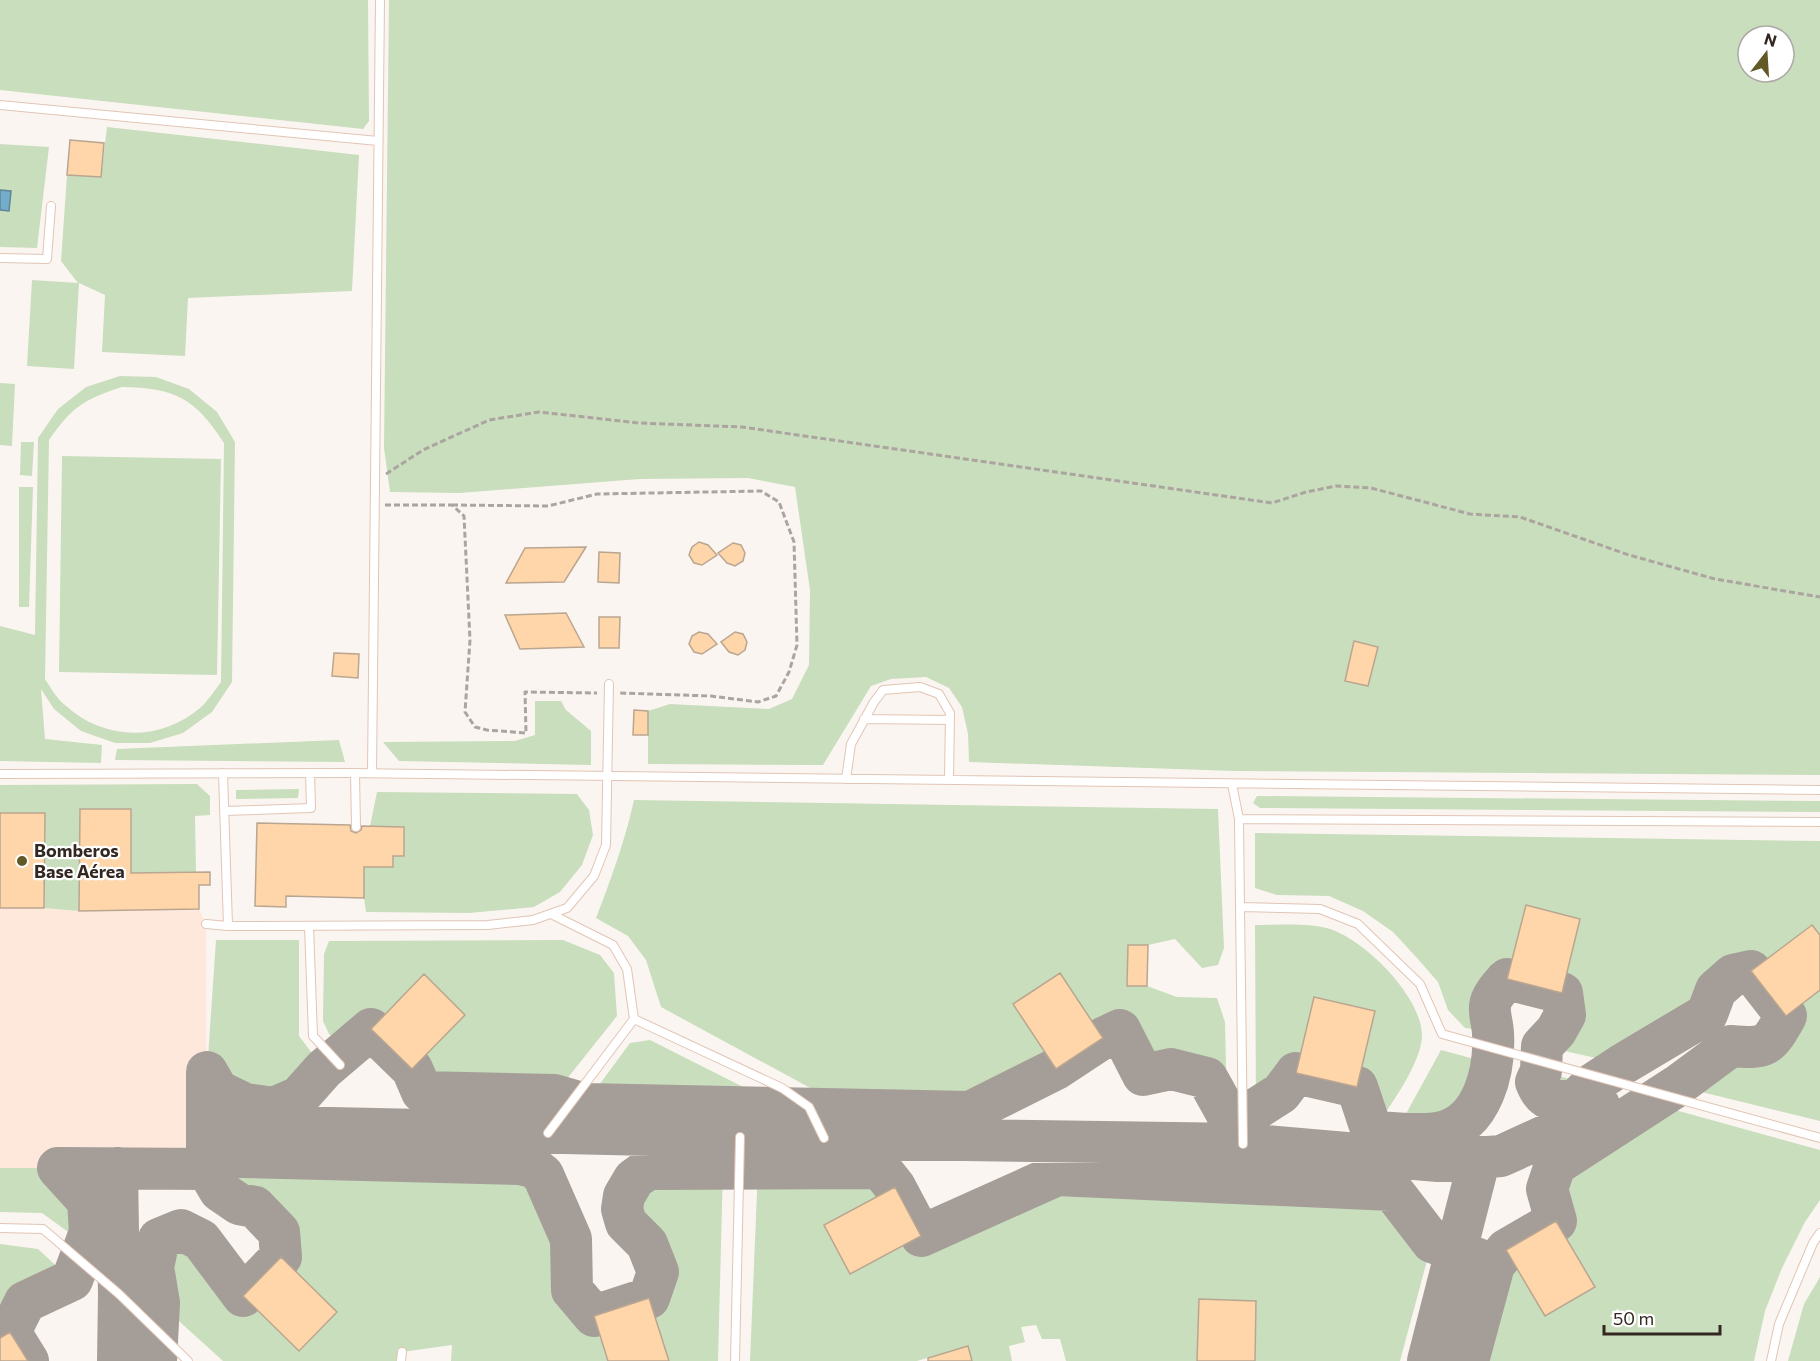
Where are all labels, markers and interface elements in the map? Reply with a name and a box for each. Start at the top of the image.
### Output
north arrow [1736,24,1796,84]
text: N [1762,28,1779,50]
place label: Bomberos Base Aérea [34,839,125,882]
marker: Bomberos Base Aérea [15,854,29,868]
scale bar [1604,1298,1720,1336]
text: 50 m [1613,1307,1654,1329]

